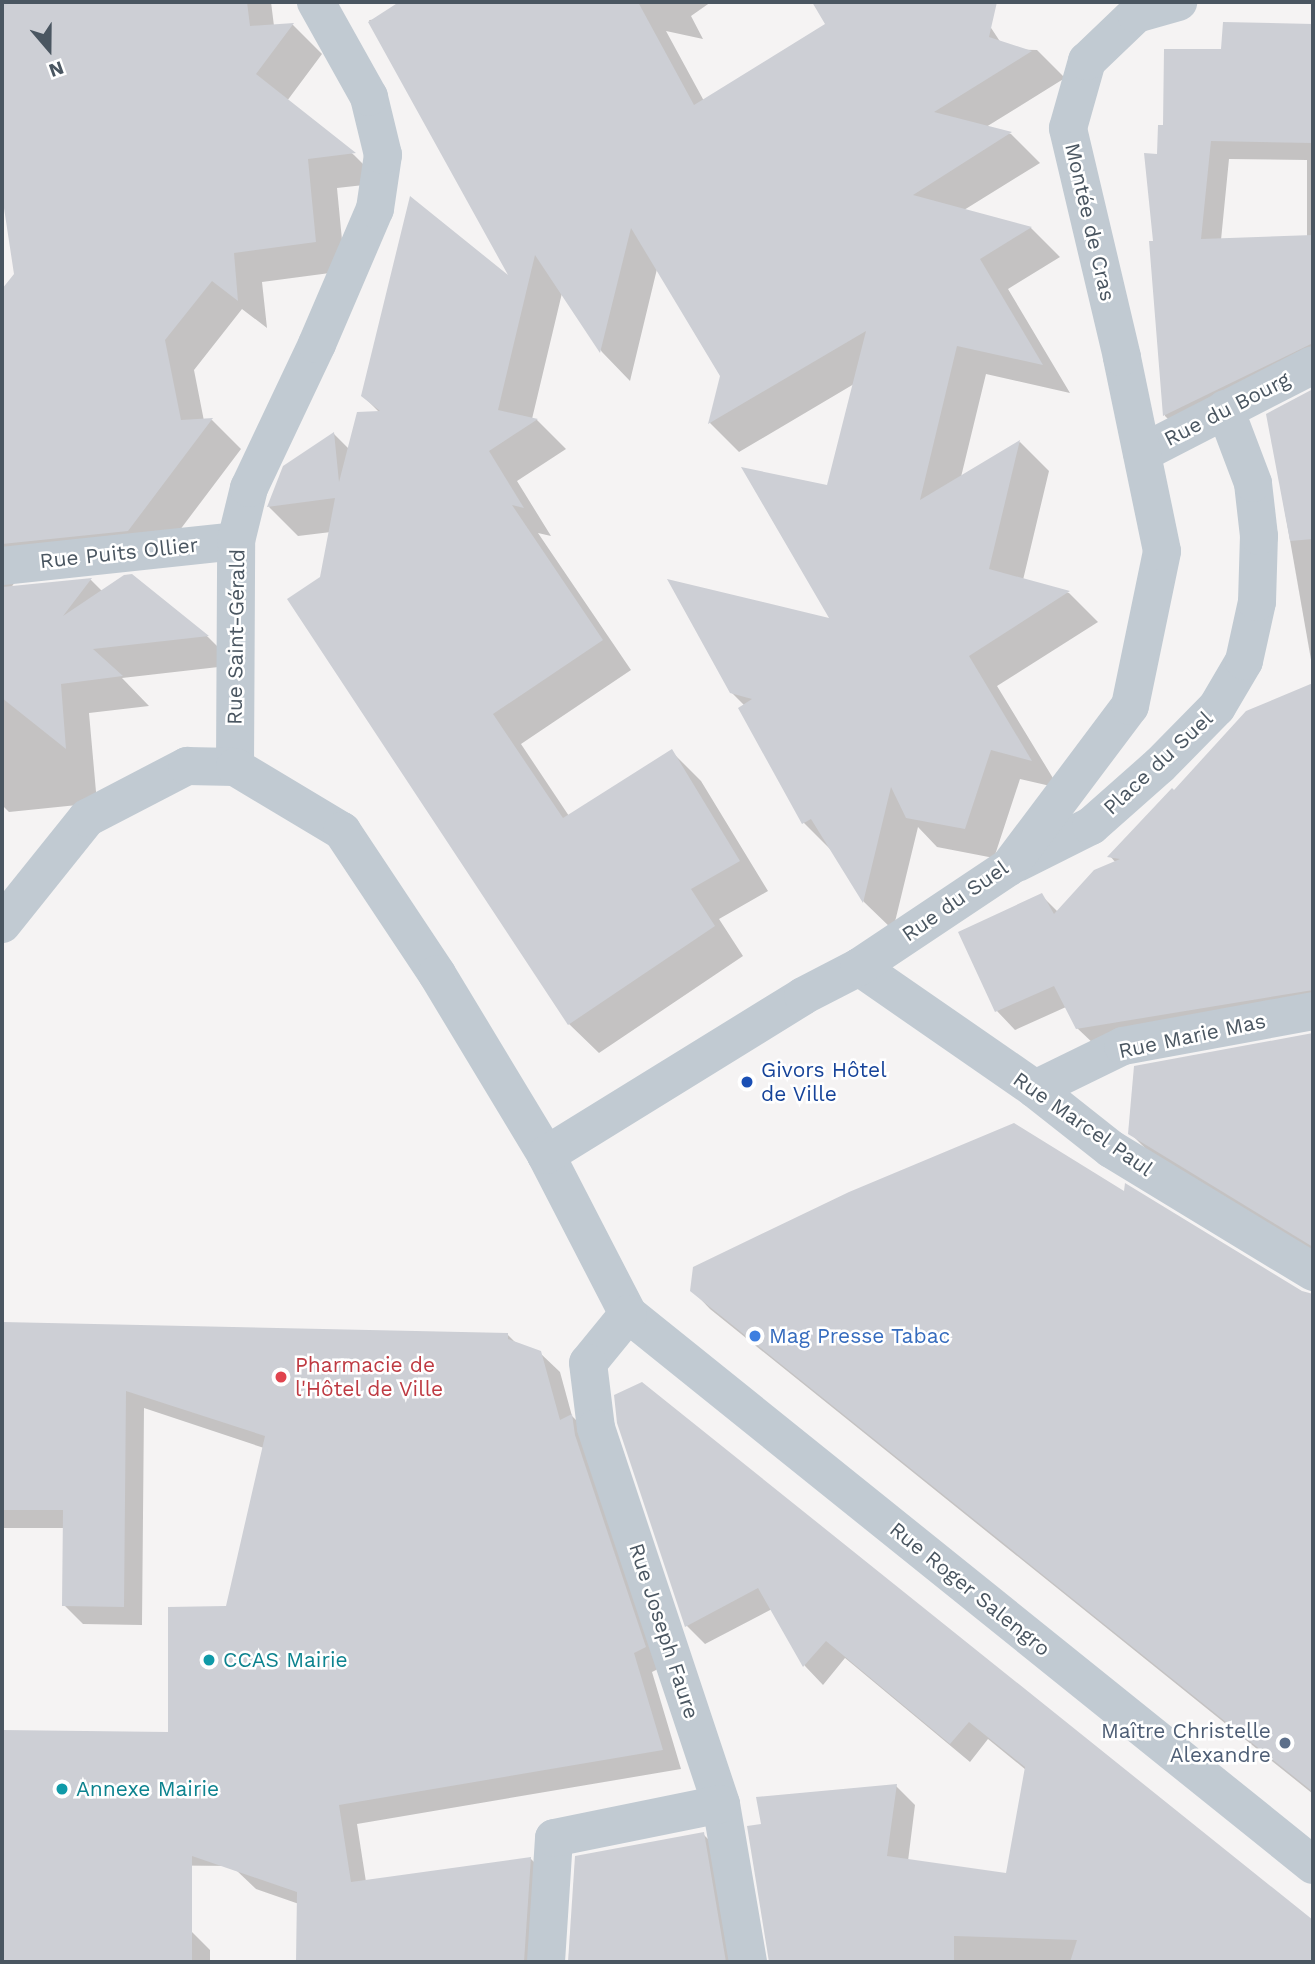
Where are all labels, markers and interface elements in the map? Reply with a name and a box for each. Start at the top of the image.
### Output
north arrow [14,14,84,84]
text: N [46,56,67,82]
street label: Montée de Cras [1060,140,1120,304]
street label: Rue du Bourg [1160,367,1294,451]
street label: Rue Puits Ollier [39,532,199,574]
street label: Rue Saint-Gérald [222,549,250,725]
street label: Place du Suel [1098,706,1218,820]
street label: Rue du Suel [897,855,1013,947]
street label: Rue Marie Mas [1116,1008,1268,1064]
place label: Givors Hôtel de Ville [761,1057,887,1107]
street label: Rue Marcel Paul [1008,1066,1158,1182]
marker: Givors Hôtel de Ville [739,1074,755,1090]
place label: Mag Presse Tabac [769,1323,951,1349]
marker: Mag Presse Tabac [747,1328,763,1344]
place label: Pharmacie de l'Hôtel de Ville [295,1352,445,1402]
marker: Pharmacie de l'Hôtel de Ville [273,1369,289,1385]
street label: Rue Roger Salengro [884,1516,1056,1662]
street label: Rue Joseph Faure [624,1540,704,1722]
place label: CCAS Mairie [223,1647,348,1673]
marker: CCAS Mairie [201,1652,217,1668]
place label: Maître Christelle Alexandre [1101,1718,1271,1768]
marker: Maître Christelle Alexandre [1277,1735,1293,1751]
place label: Annexe Mairie [76,1776,219,1802]
marker: Annexe Mairie [54,1781,70,1797]

